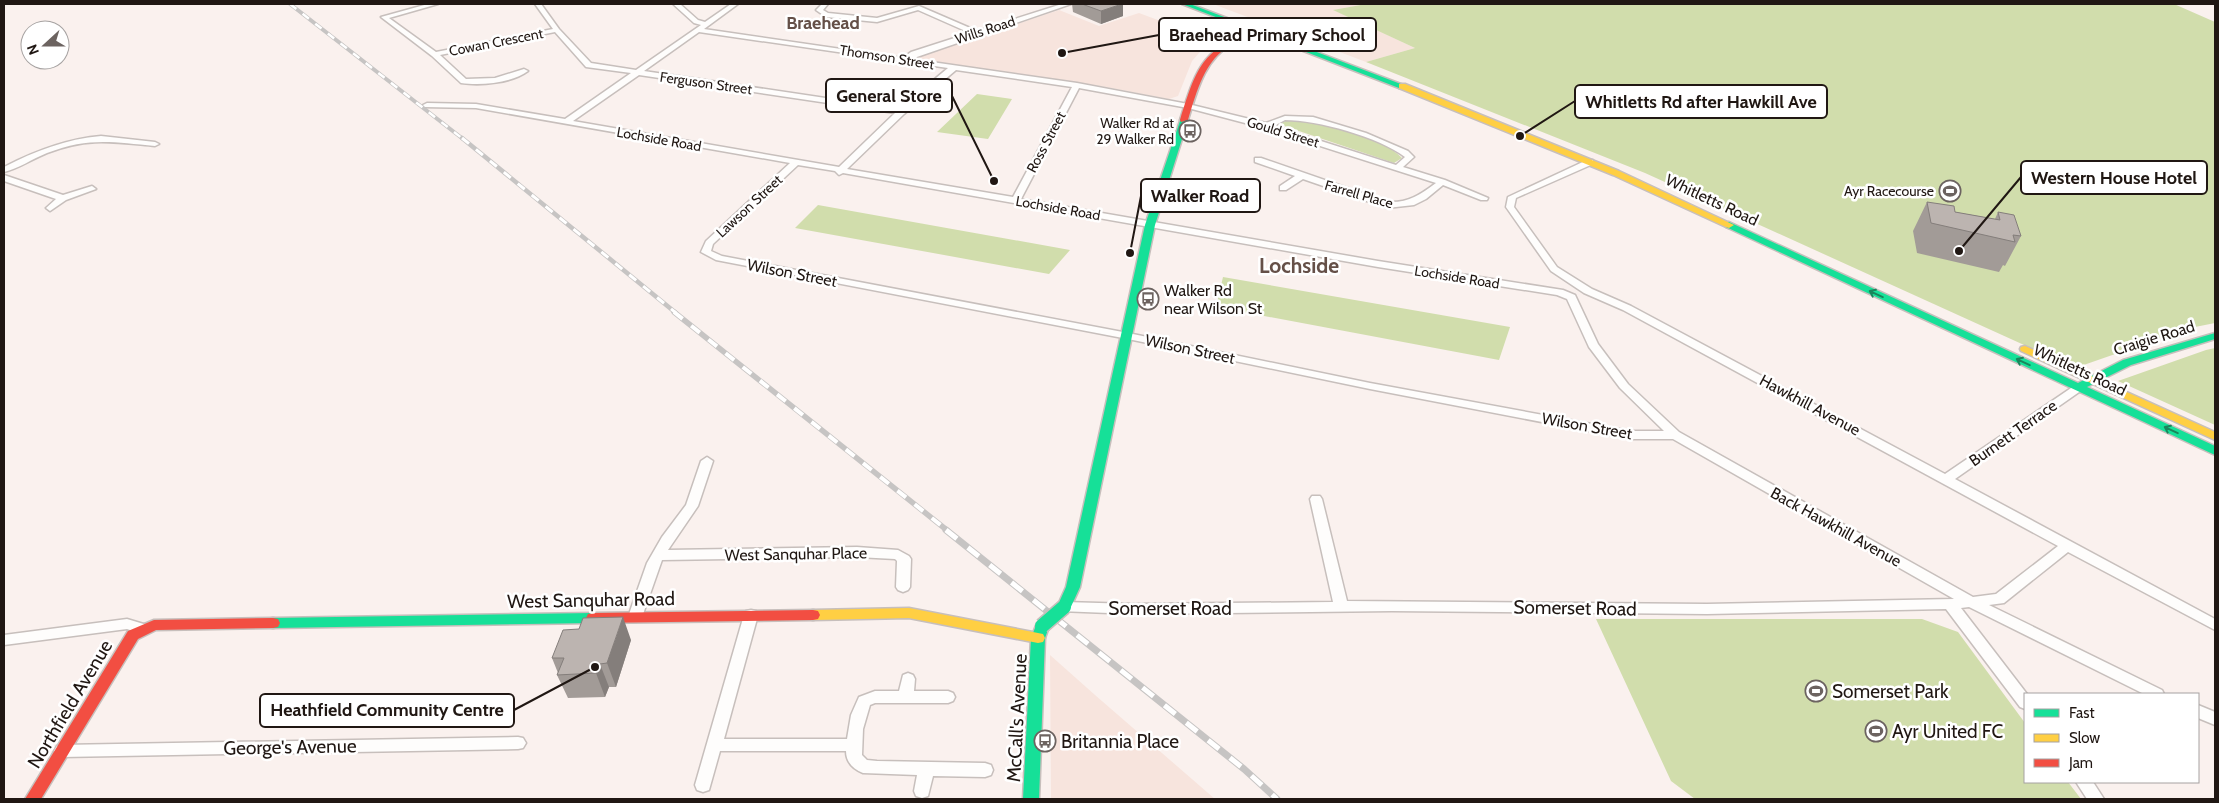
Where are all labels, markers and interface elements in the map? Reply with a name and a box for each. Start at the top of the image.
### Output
district label: Braehead [786,12,860,34]
street label: Wills Road [953,12,1017,48]
callout: Braehead Primary School [1159,18,1376,51]
north arrow [20,20,70,70]
street label: Cowan Crescent [447,24,545,60]
text: Braehead Primary School [1169,24,1366,46]
street label: Thomson Street [838,41,936,73]
text: N [23,42,43,58]
street label: Ferguson Street [659,68,754,98]
callout: General Store [826,79,952,112]
text: General Store [836,85,942,107]
callout: Whitletts Rd after Hawkill Ave [1575,85,1827,118]
text: Whitletts Rd after Hawkill Ave [1585,91,1817,113]
street label: Ross Street [1022,108,1070,176]
street label: Gould Street [1245,113,1322,152]
place label: Walker Rd at 29 Walker Rd [1096,114,1174,148]
bus stop icon: Walker Rd at 29 Walker Rd [1178,119,1202,143]
street label: Lochside Road [615,123,703,155]
callout: Western House Hotel [2021,161,2207,194]
text: Western House Hotel [2031,167,2197,189]
street label: Whitletts Road [1663,170,1761,230]
street label: Lawson Street [712,171,786,241]
street label: Farrell Place [1323,176,1395,212]
callout: Walker Road [1141,179,1260,212]
sports icon: Ayr Racecourse [1938,179,1962,203]
place label: Ayr Racecourse [1844,182,1934,200]
text: Walker Road [1151,185,1249,207]
street label: Lochside Road [1014,192,1102,224]
district label: Lochside [1259,253,1339,278]
street label: Wilson Street [745,255,839,291]
street label: Lochside Road [1413,261,1501,293]
place label: Walker Rd near Wilson St [1164,281,1263,318]
bus stop icon: Walker Rd near Wilson St [1136,287,1160,311]
one-way arrow [1869,288,1884,298]
street label: Craigie Road [2111,317,2197,359]
street label: Wilson Street [1143,330,1237,368]
street label: Whitletts Road [2031,340,2129,400]
one-way arrow [2016,357,2031,367]
street label: Hawkhill Avenue [1756,370,1864,440]
street label: Burnett Terrace [1965,396,2061,470]
street label: Wilson Street [1540,409,1634,443]
one-way arrow [2164,425,2179,435]
street label: Back Hawkhill Avenue [1767,483,1905,571]
street label: West Sanquhar Place [725,543,867,565]
street label: West Sanquhar Road [507,587,675,613]
street label: Somerset Road [1513,595,1637,621]
street label: Somerset Road [1108,597,1232,620]
street label: Northfield Avenue [23,635,118,772]
street label: McCall's Avenue [1002,653,1032,783]
sports icon: Somerset Park [1804,679,1828,703]
place label: Somerset Park [1832,680,1949,703]
legend [2024,693,2199,783]
callout: Heathfield Community Centre [260,694,514,727]
text: Heathfield Community Centre [270,699,504,721]
text: Fast [2069,704,2094,722]
sports icon: Ayr United FC [1864,719,1888,743]
place label: Ayr United FC [1892,720,2004,743]
bus stop icon: Britannia Place [1033,729,1057,753]
text: Slow [2069,729,2100,747]
place label: Britannia Place [1061,730,1179,753]
street label: George's Avenue [223,734,357,760]
text: Jam [2068,754,2093,772]

